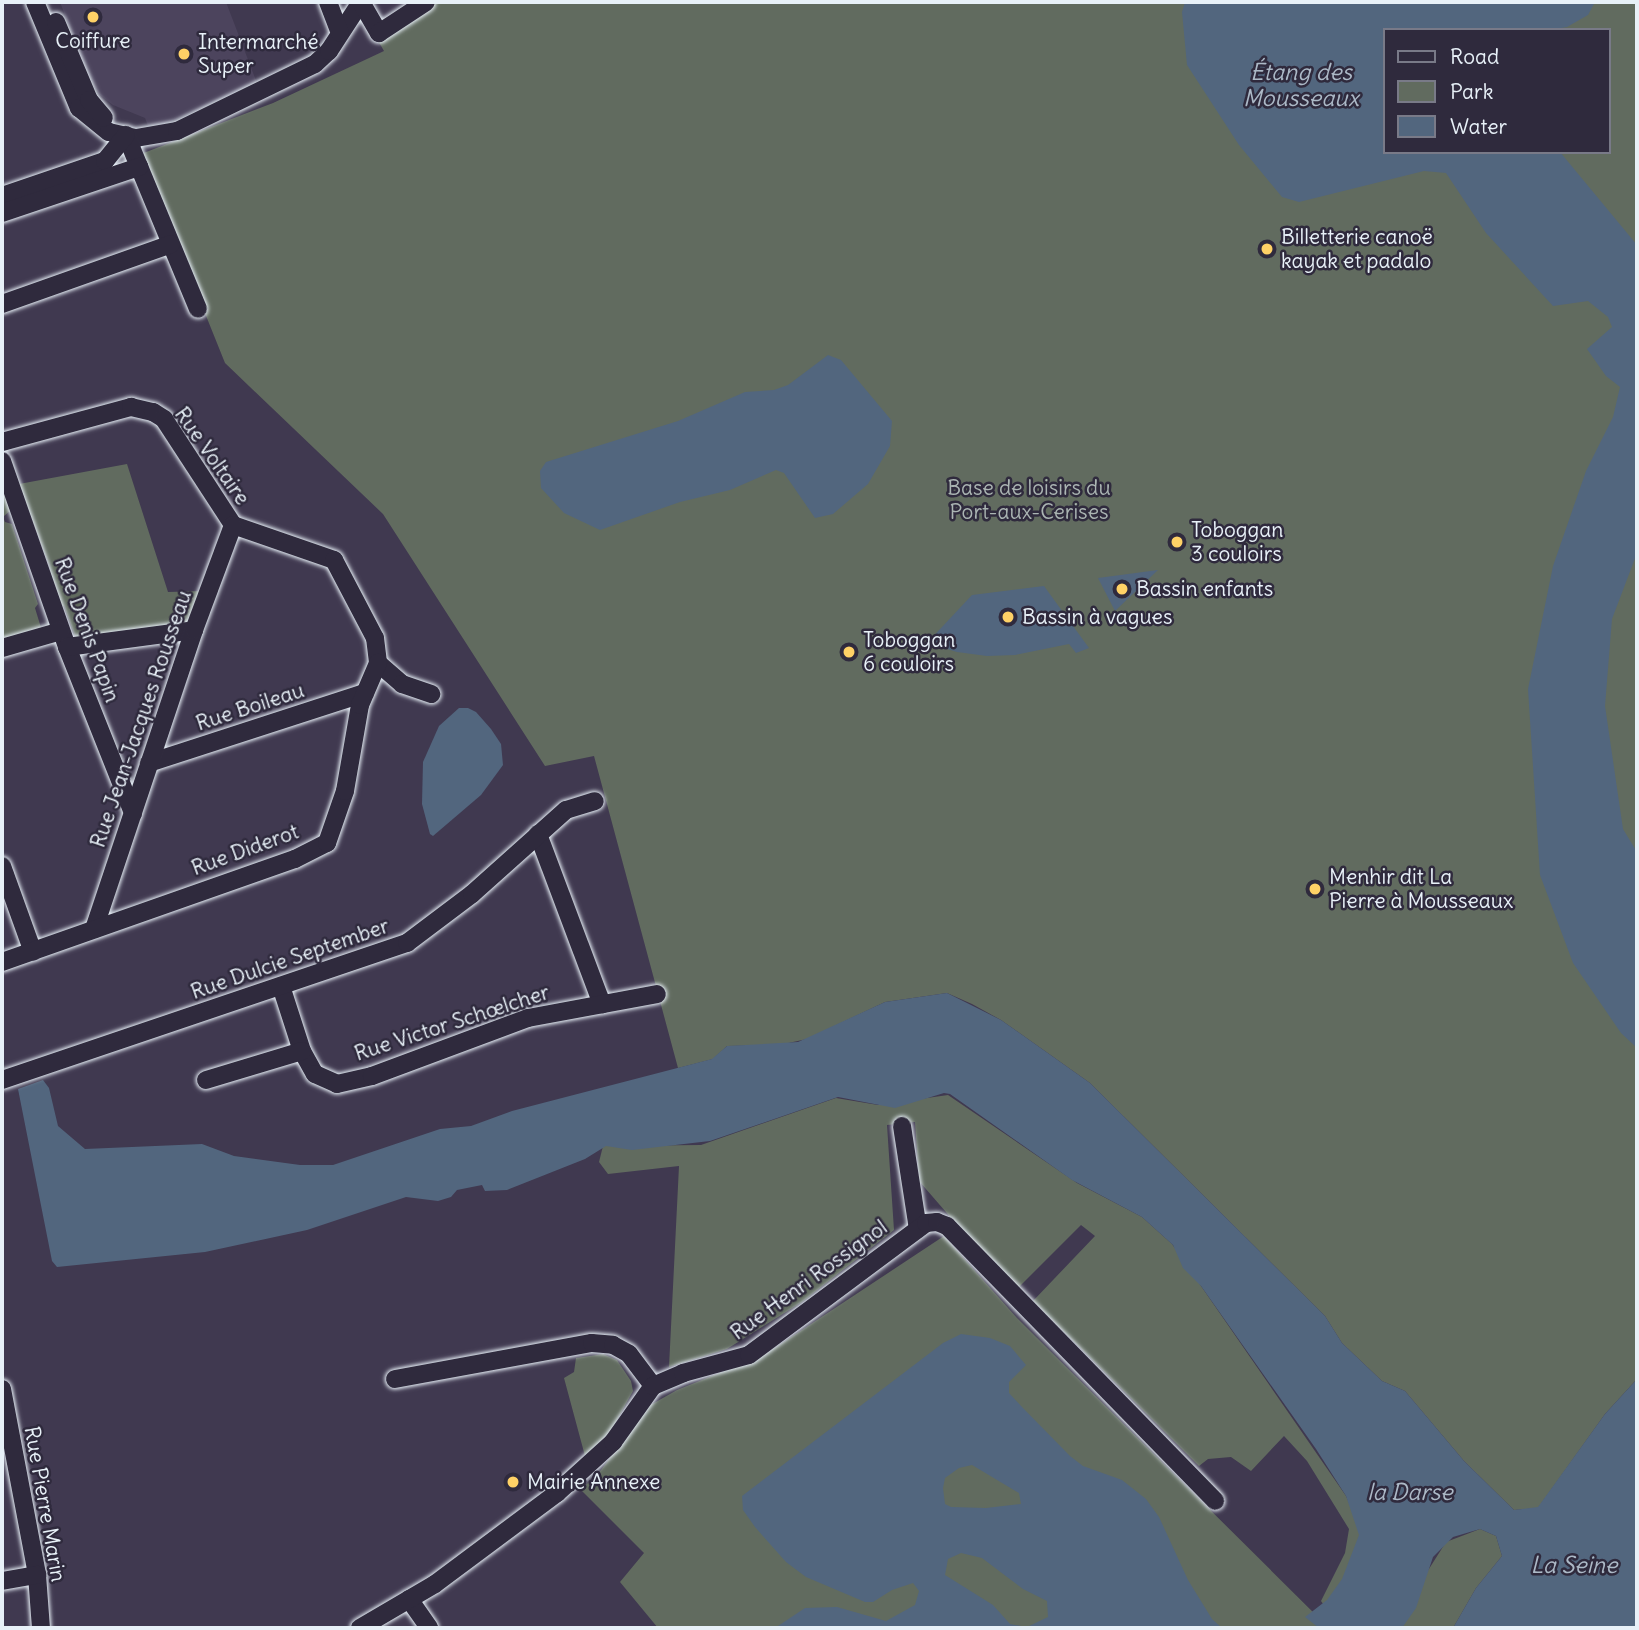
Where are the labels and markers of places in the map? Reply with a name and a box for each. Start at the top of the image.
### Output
marker: Coiffure [85,9,101,25]
place label: Coiffure [55,28,131,54]
place label: Intermarché Super [198,29,319,79]
marker: Intermarché Super [176,46,192,62]
place label: Billetterie canoë kayak et padalo [1281,224,1433,274]
marker: Billetterie canoë kayak et padalo [1259,241,1275,257]
place label: Toboggan 3 couloirs [1191,517,1283,567]
marker: Toboggan 3 couloirs [1169,534,1185,550]
place label: Bassin enfants [1136,576,1273,602]
marker: Bassin enfants [1114,581,1130,597]
place label: Bassin à vagues [1022,604,1172,630]
marker: Bassin à vagues [1000,609,1016,625]
place label: Toboggan 6 couloirs [863,627,955,677]
marker: Toboggan 6 couloirs [841,644,857,660]
place label: Menhir dit La Pierre à Mousseaux [1329,864,1513,914]
marker: Menhir dit La Pierre à Mousseaux [1307,881,1323,897]
place label: Mairie Annexe [527,1469,660,1495]
marker: Mairie Annexe [505,1474,521,1490]

